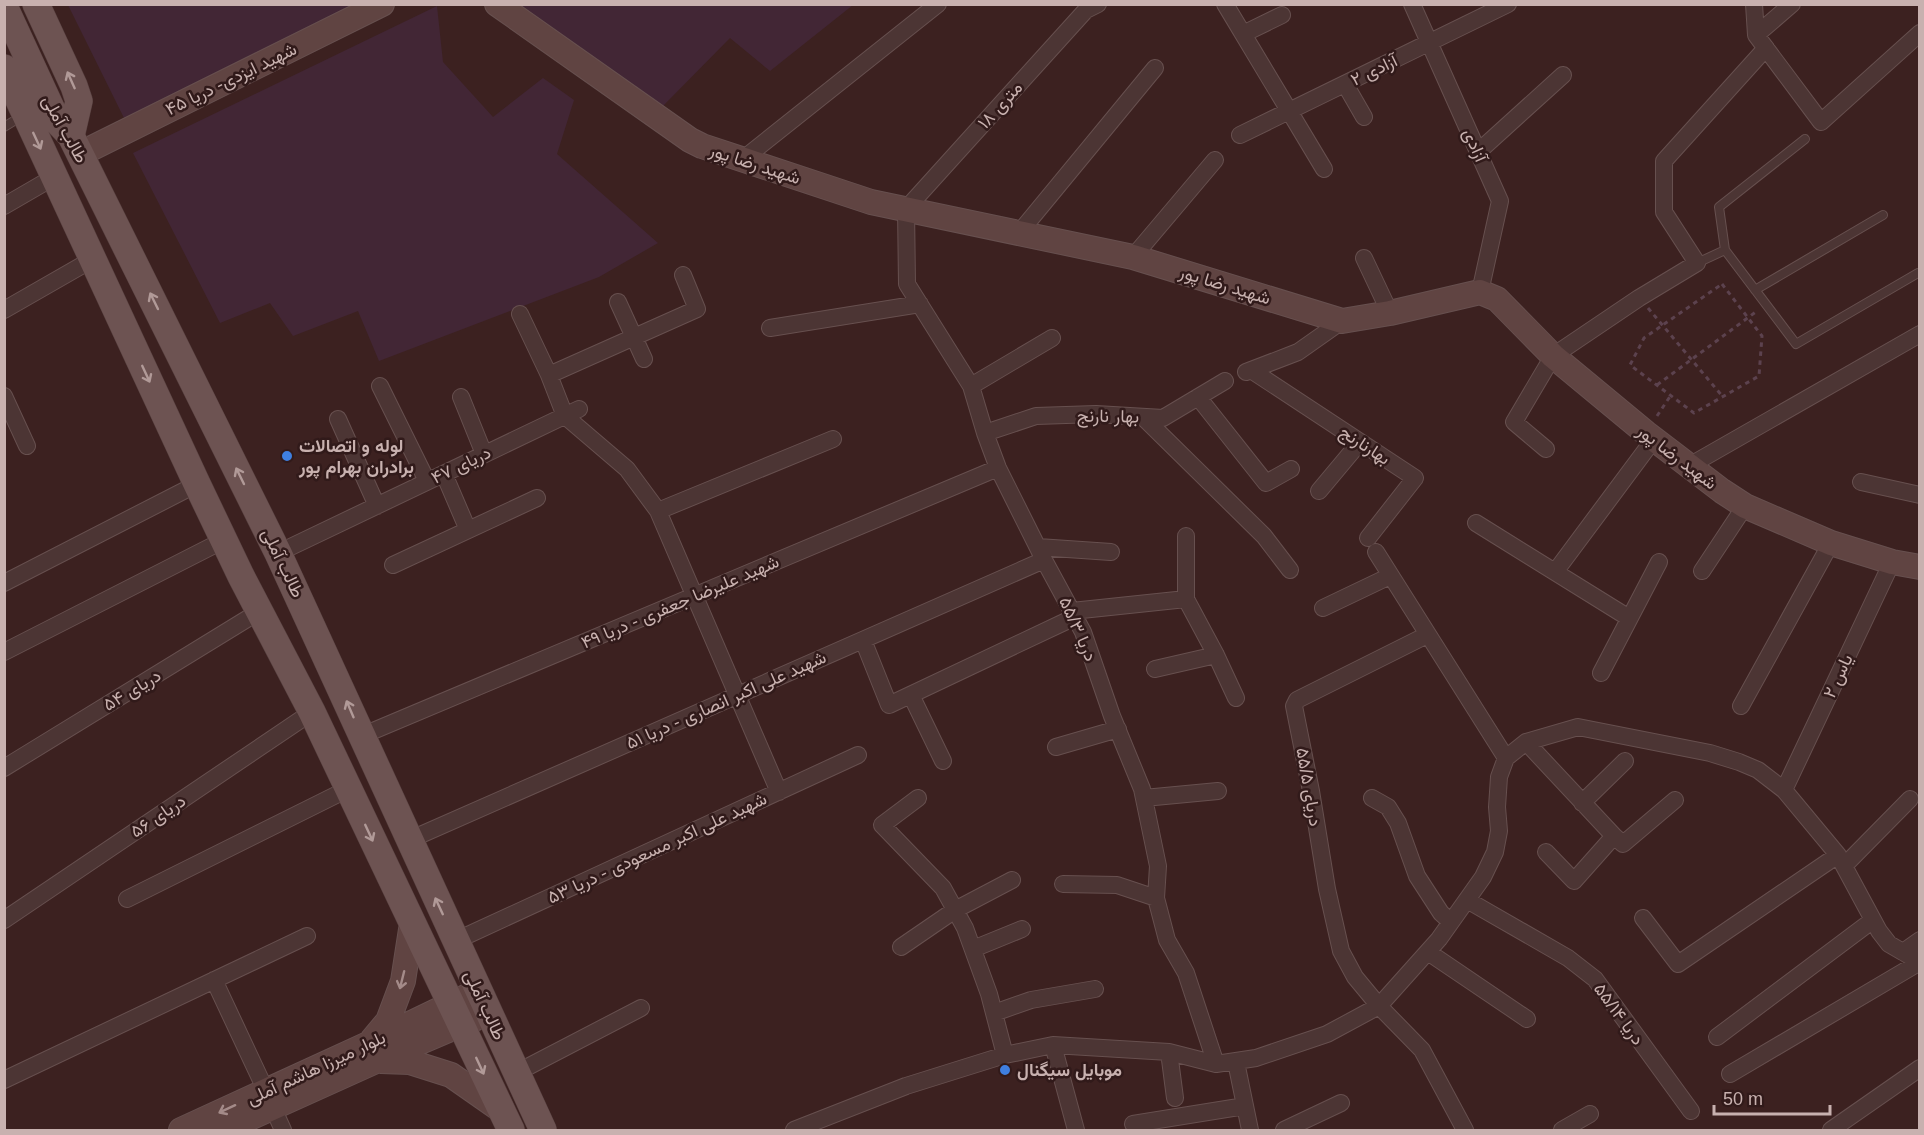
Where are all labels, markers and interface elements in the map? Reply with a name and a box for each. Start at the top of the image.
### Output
street label: شهید ایزدی- دریا ۴۵ [162,39,300,120]
street label: آزادی ۲ [1348,49,1402,91]
one-way arrow [65,71,76,89]
street label: ۱۸ متری [974,77,1027,133]
street label: طالب آملی [37,92,92,167]
street label: آزادی [1458,125,1492,167]
one-way arrow [32,131,44,149]
street label: شهید رضا پور [705,140,803,190]
street label: شهید رضا پور [1175,261,1273,310]
one-way arrow [147,292,159,310]
one-way arrow [141,365,153,383]
street label: بهار نارنج [1077,405,1139,429]
street label: شهید رضا پور [1631,420,1721,495]
street label: بهارنارنج [1335,421,1394,470]
place label: لوله و اتصالات برادران بهرام پور [298,436,414,479]
street label: دریای ۴۷ [428,442,494,489]
marker: لوله و اتصالات برادران بهرام پور [280,449,294,463]
one-way arrow [234,467,246,485]
street label: طالب آملی [257,525,308,601]
street label: شهید علیرضا جعفری - دریا ۴۹ [578,551,782,654]
street label: دریا ۵۵/۳ [1054,594,1101,665]
street label: شهید علی اکبر انصاری - دریا ۵۱ [623,647,829,754]
street label: یاس ۲ [1819,651,1858,702]
street label: دریای ۵۴ [100,665,165,716]
one-way arrow [343,700,354,718]
street label: دریای ۵۵/۵ [1291,746,1326,828]
street label: شهید علی اکبر مسعودی - دریا ۵۳ [544,788,770,909]
street label: دریای ۵۶ [127,790,190,843]
one-way arrow [364,823,376,841]
one-way arrow [432,897,444,915]
street label: طالب آملی [459,967,510,1043]
one-way arrow [396,970,407,989]
street label: دریا ۵۵/۱۴ [1589,979,1648,1050]
street label: بلوار میرزا هاشم آملی [243,1027,389,1111]
one-way arrow [474,1056,486,1074]
place label: موبایل سیگنال [1017,1060,1122,1081]
marker: موبایل سیگنال [998,1063,1012,1077]
scale bar [1714,1078,1830,1116]
text: 50 m [1723,1089,1763,1109]
one-way arrow [218,1104,236,1116]

